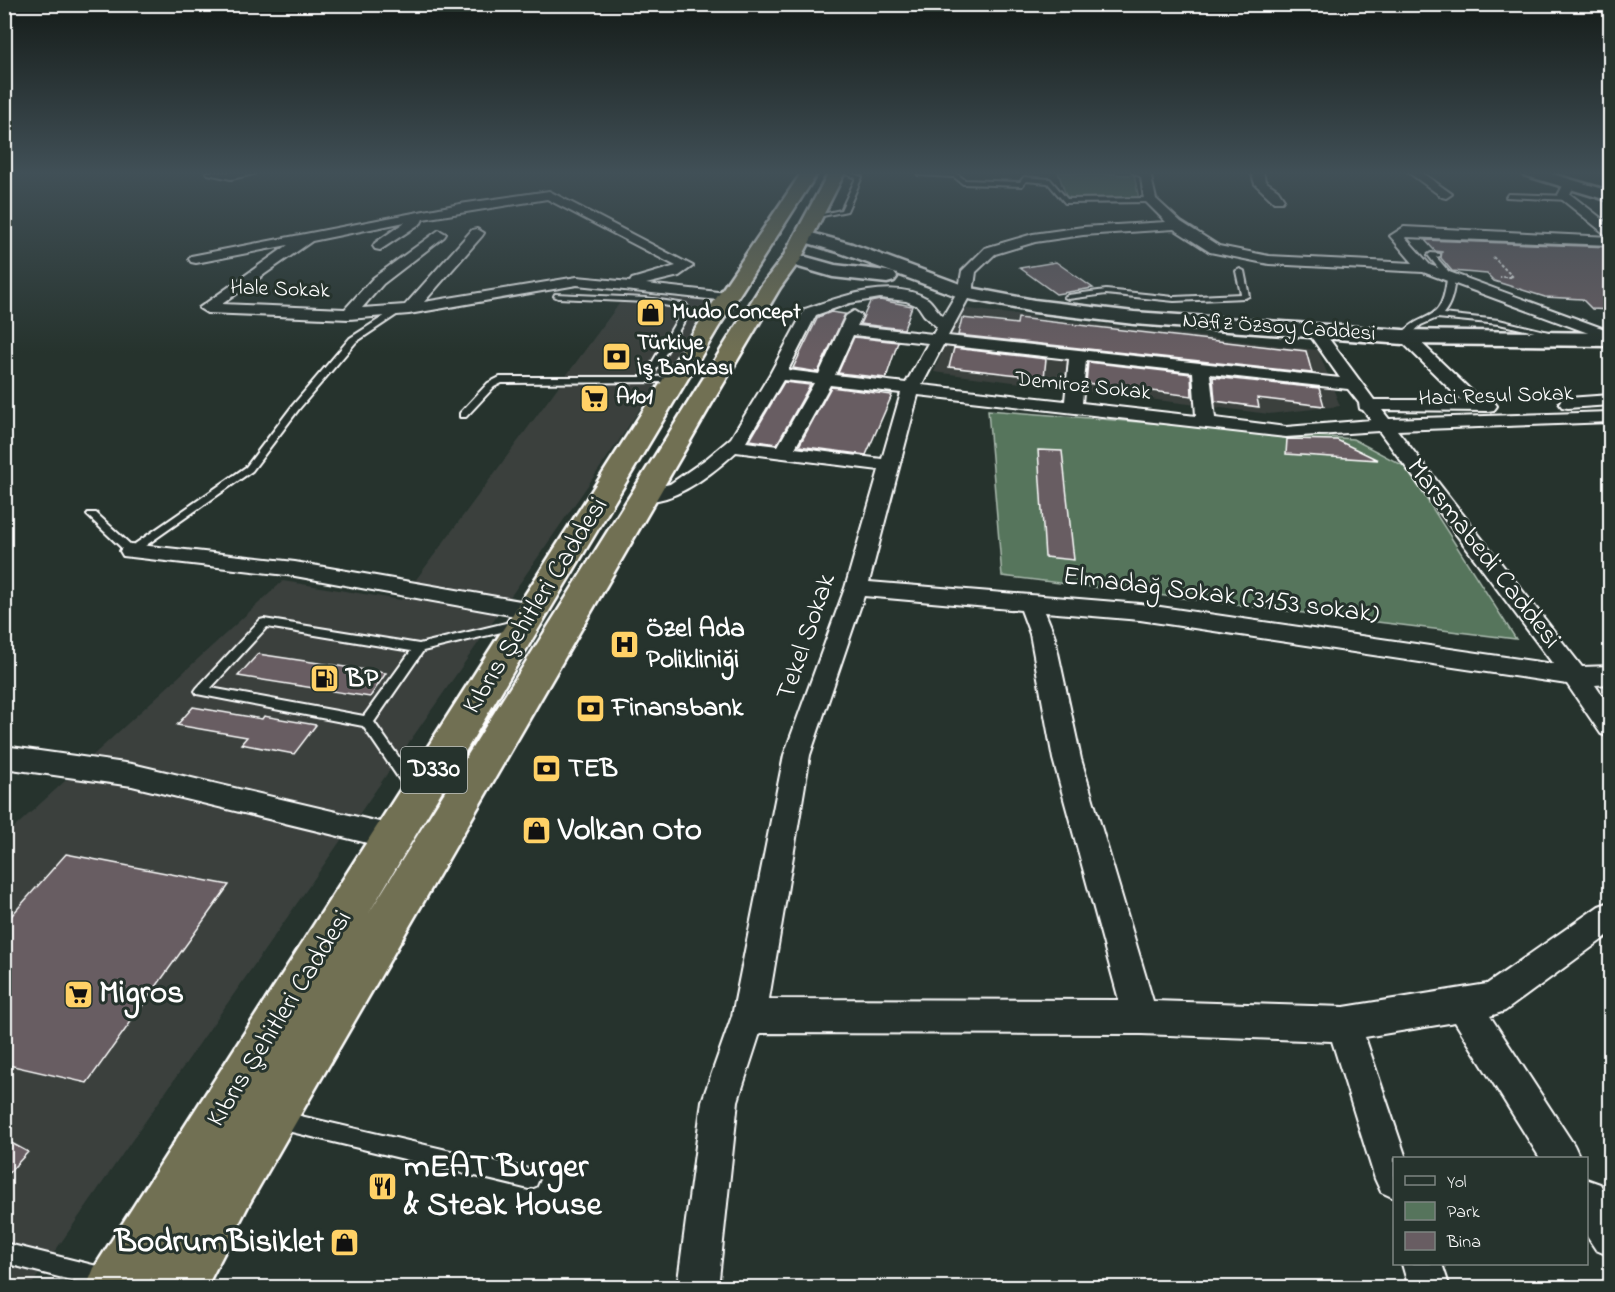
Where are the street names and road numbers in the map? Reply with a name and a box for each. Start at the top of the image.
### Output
street label: Hale Sokak [230,272,331,308]
street label: Nafiz Özsoy Caddesi [1181,305,1377,352]
street label: Demiroz Sokak [1013,364,1153,410]
street label: Haci Resul Sokak [1418,378,1574,416]
street label: Marsmabedi Caddesi [1396,451,1570,657]
street label: Kıbrıs Şehitleri Caddesi [453,490,619,722]
street label: Elmadağ Sokak (3153 sokak) [1061,557,1381,635]
street label: Tekel Sokak [767,568,847,706]
road number: D330 [401,747,467,793]
street label: Kıbrıs Şehitleri Caddesi [197,903,363,1135]

